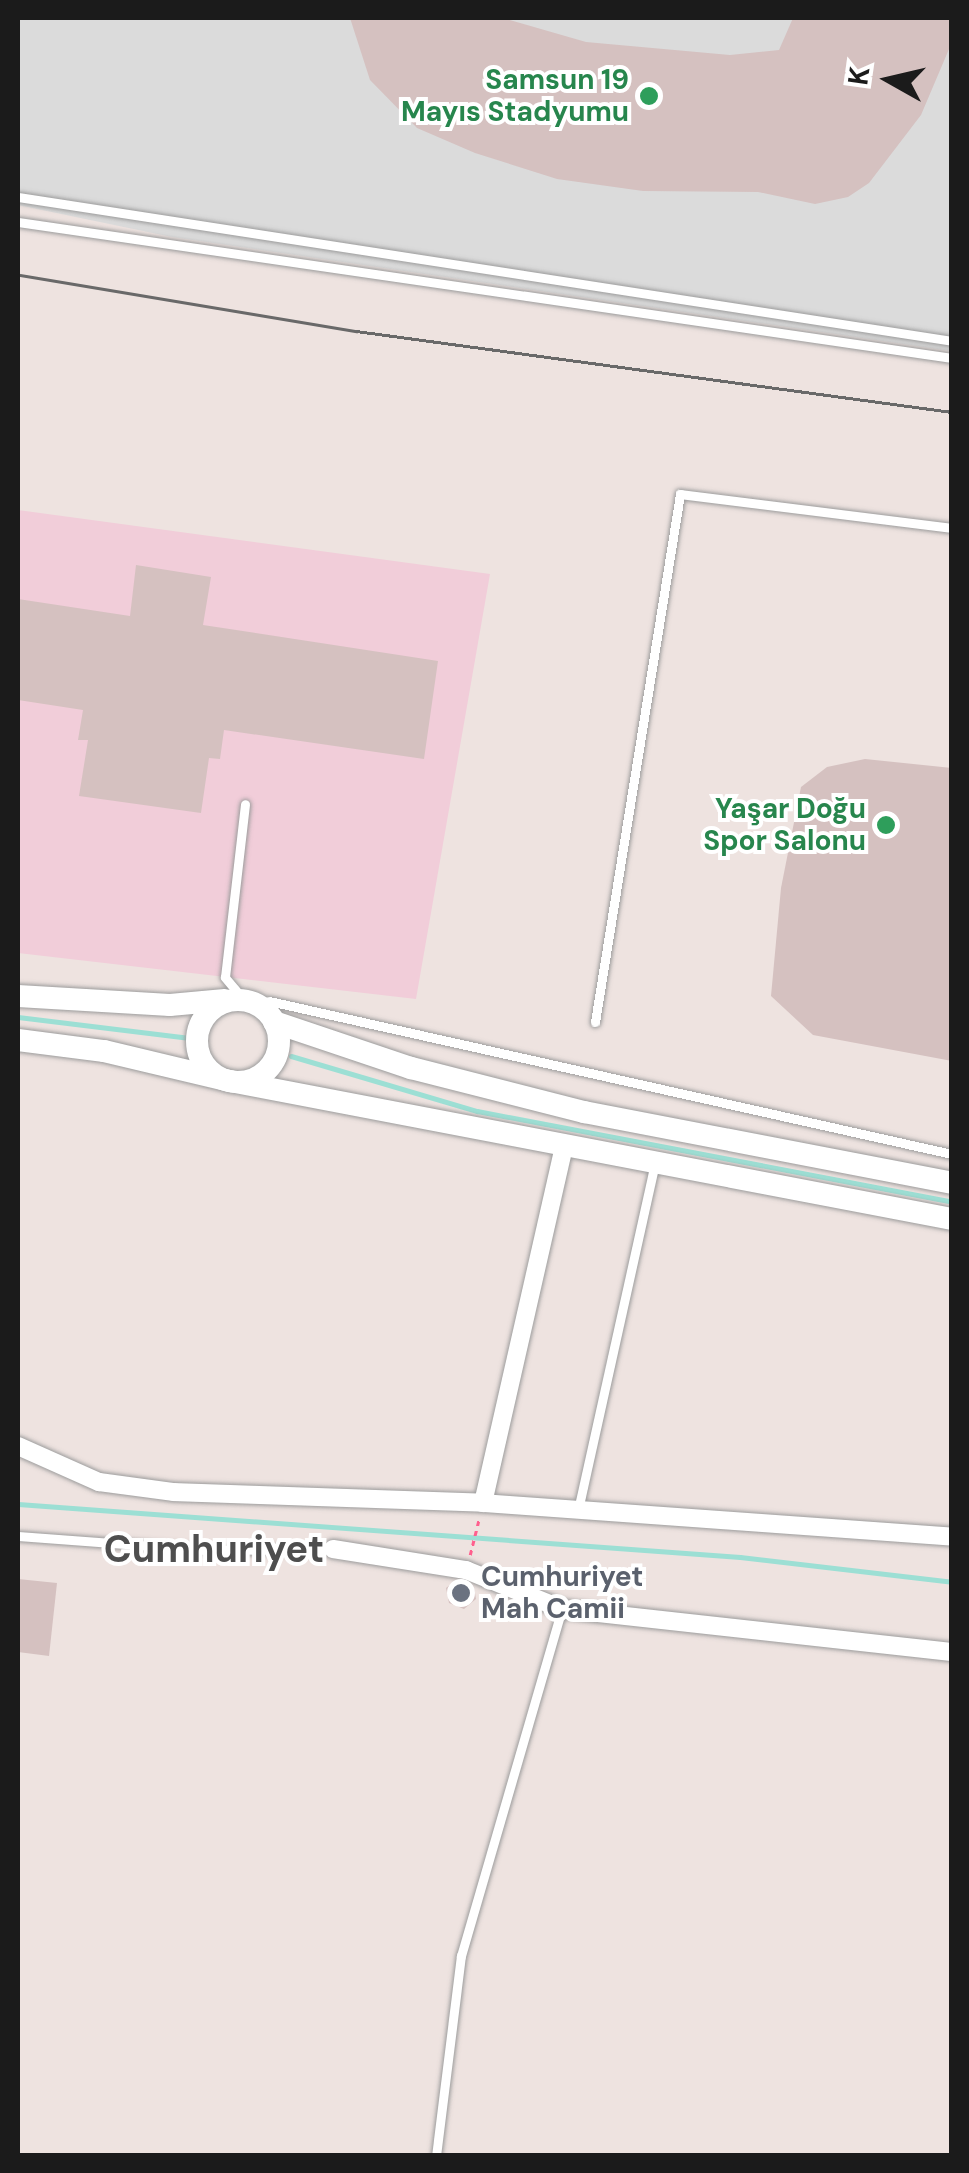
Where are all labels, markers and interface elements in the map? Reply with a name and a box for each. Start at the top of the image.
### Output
north arrow [839,30,939,130]
place label: Samsun 19 Mayıs Stadyumu [401,63,629,129]
text: K [839,64,878,87]
marker: Samsun 19 Mayıs Stadyumu [638,85,660,107]
place label: Yaşar Doğu Spor Salonu [703,792,866,858]
marker: Yaşar Doğu Spor Salonu [875,814,897,836]
district label: Cumhuriyet [104,1527,324,1573]
place label: Cumhuriyet Mah Camii [481,1560,643,1626]
marker: Cumhuriyet Mah Camii [450,1582,472,1604]

